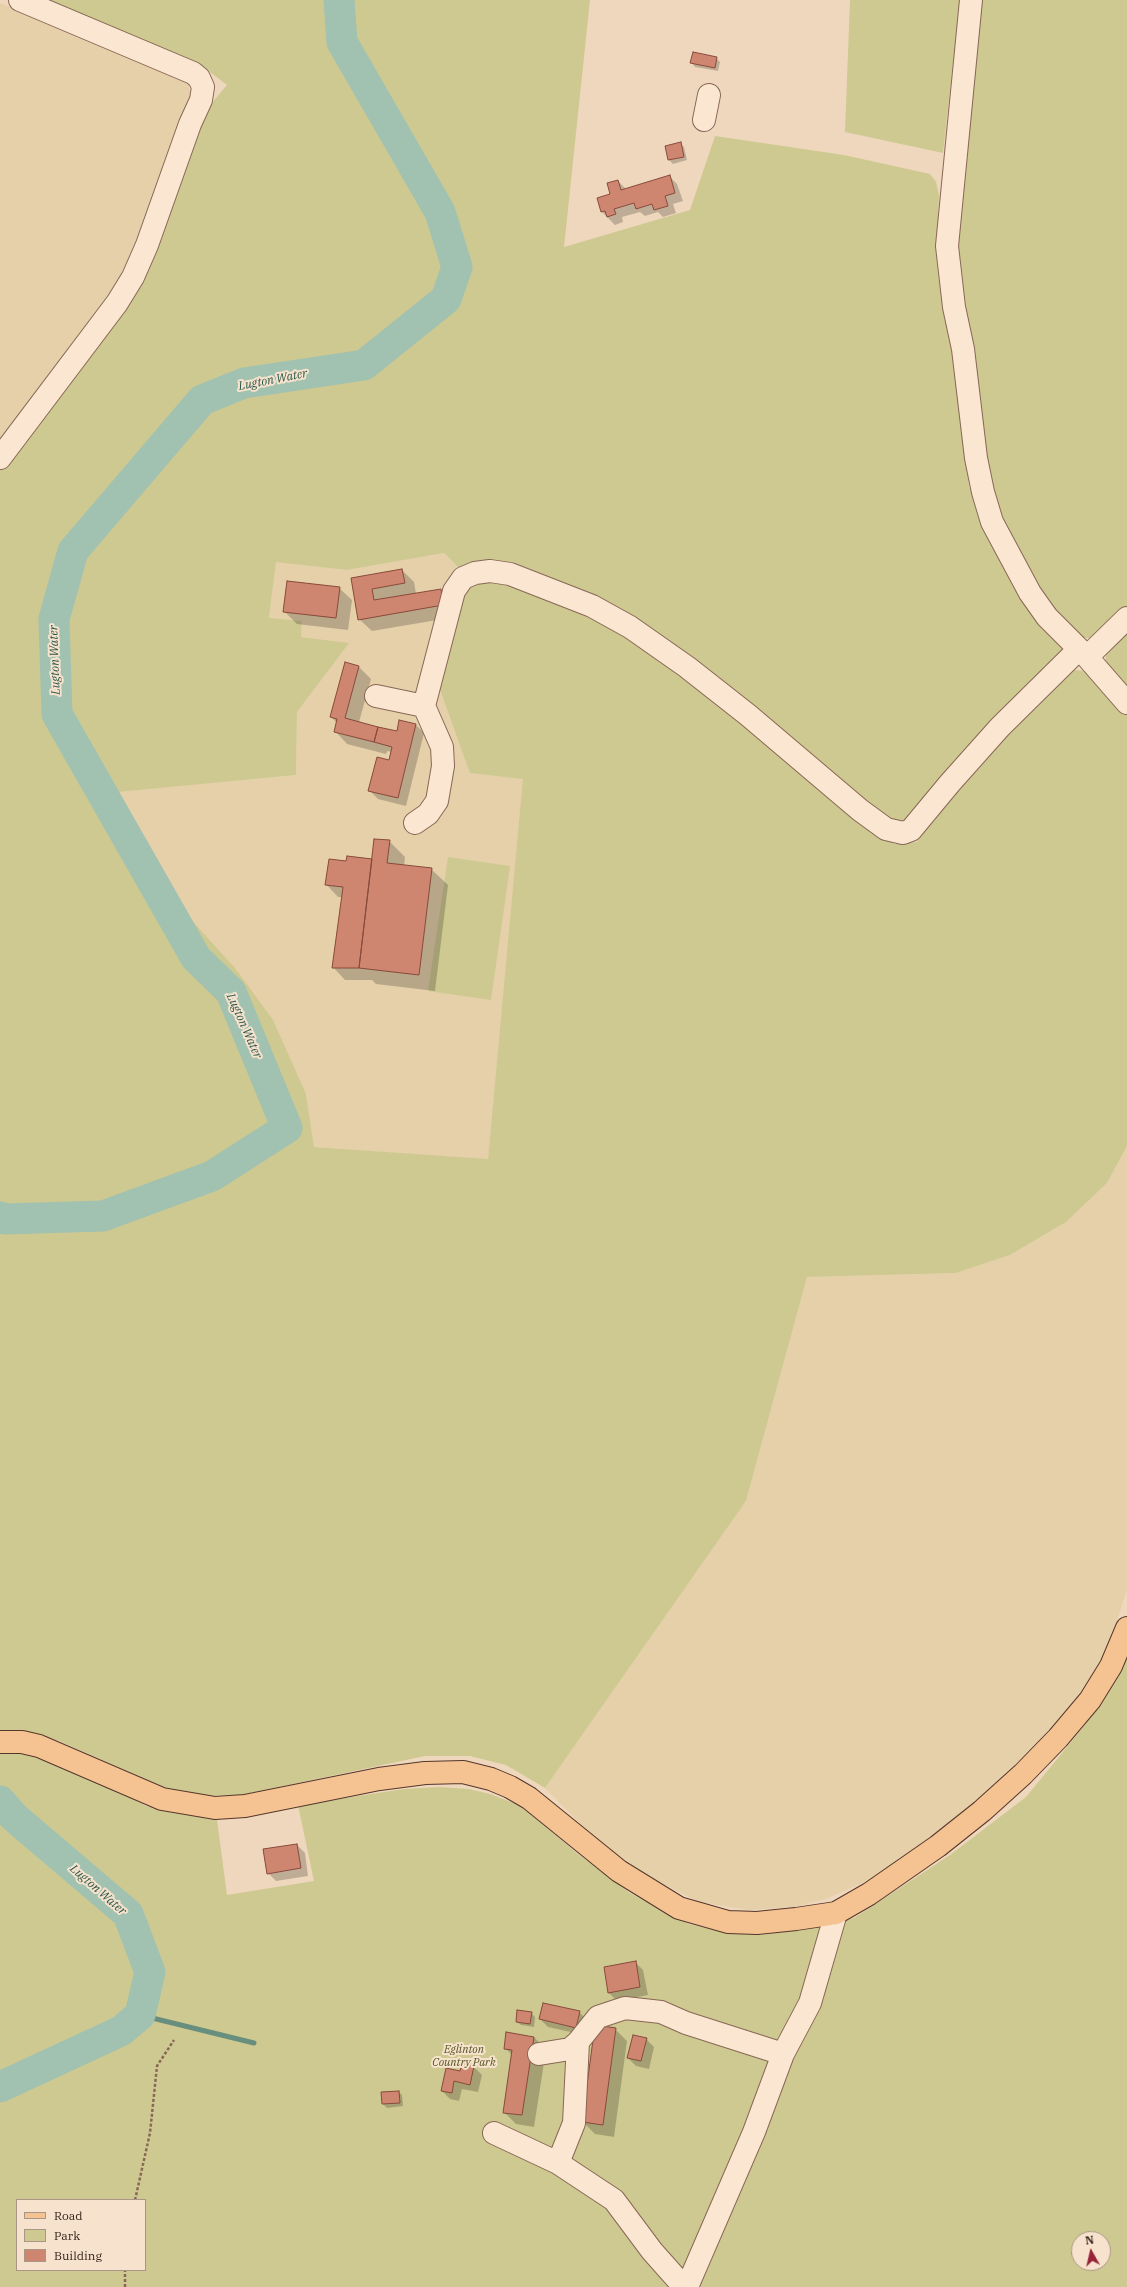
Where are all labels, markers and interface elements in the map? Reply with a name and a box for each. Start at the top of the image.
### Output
water label: Lugton Water [237,366,309,394]
water label: Lugton Water [47,625,63,695]
water label: Lugton Water [223,991,265,1061]
water label: Lugton Water [67,1862,129,1918]
park label: Eglinton Country Park [432,2043,496,2069]
legend [16,2199,146,2271]
text: Road [54,2208,83,2223]
text: Park [54,2228,80,2243]
north arrow [1071,2231,1111,2271]
text: N [1084,2233,1095,2248]
text: Building [54,2248,102,2263]

